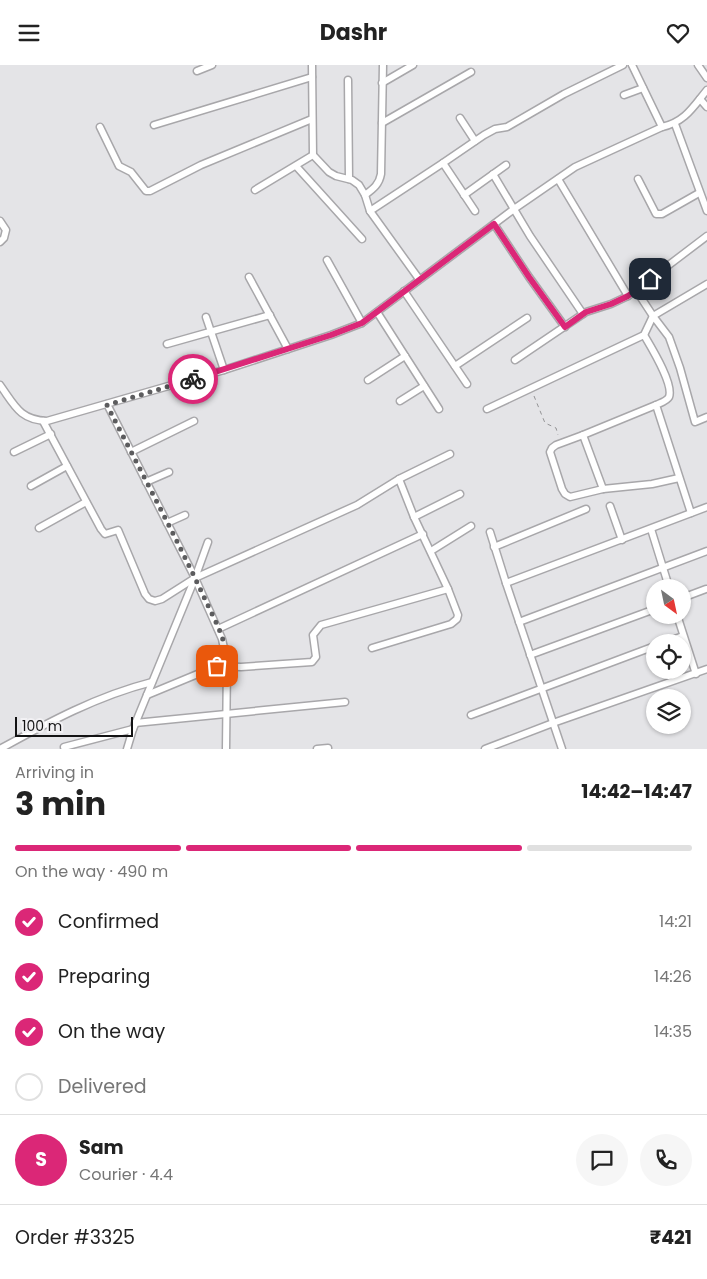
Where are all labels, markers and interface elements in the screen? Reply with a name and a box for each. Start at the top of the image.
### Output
text: Dashr [320,17,387,48]
icon: menu [15,19,43,47]
icon: heart [664,19,692,47]
pin [629,258,671,300]
icon: home [636,265,664,293]
courier [168,354,218,404]
icon: bike [179,365,207,393]
north arrow [646,579,691,624]
map controls [646,579,691,734]
button: locate [646,634,691,679]
pin [196,645,238,687]
icon: bag [203,652,231,680]
button: layers [646,689,691,734]
scale bar [15,714,132,737]
text: 100 m [22,716,62,736]
text: Arriving in [15,761,94,784]
text: 14:42–14:47 [581,778,692,805]
text: 3 min [15,781,106,826]
text: On the way · 490 m [15,860,168,883]
icon: check [15,908,43,936]
text: Confirmed [58,908,159,935]
text: 14:21 [659,910,692,933]
icon: check [15,963,43,991]
text: Preparing [58,963,150,990]
text: 14:26 [654,965,692,988]
icon: check [15,1018,43,1046]
text: On the way [58,1018,165,1045]
text: 14:35 [654,1020,692,1043]
text: Delivered [58,1073,147,1100]
text: Sam [79,1134,124,1161]
button: chat [576,1134,628,1186]
button: phone [640,1134,692,1186]
text: S [35,1146,47,1173]
text: Courier · 4.4 [79,1163,173,1186]
text: Order #3325 [15,1224,135,1251]
text: ₹421 [650,1224,692,1251]

